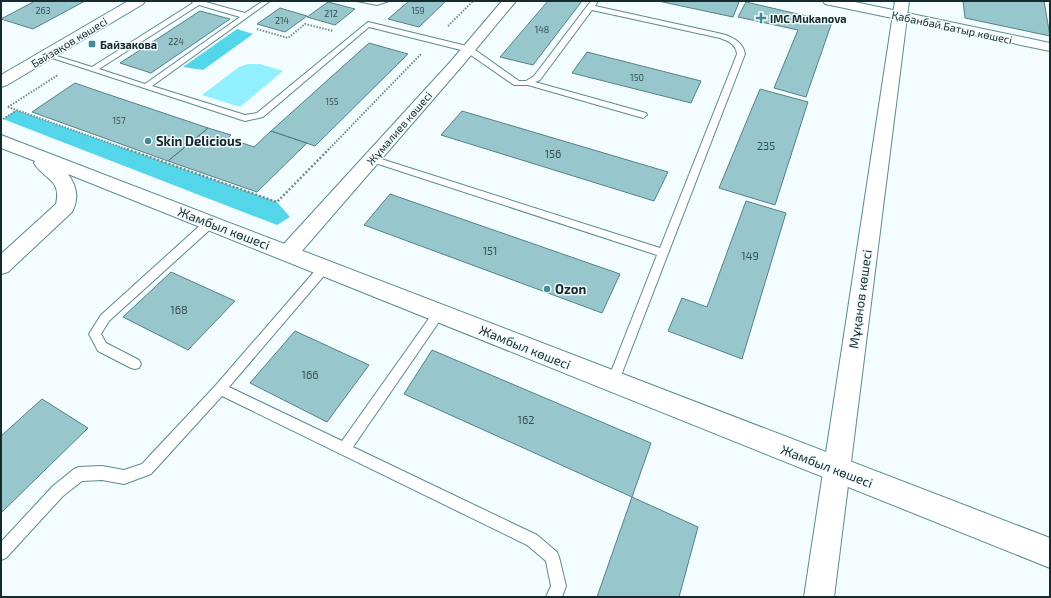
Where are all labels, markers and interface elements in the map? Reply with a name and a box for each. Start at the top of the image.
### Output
house number: 263 [35,5,51,16]
house number: 159 [411,5,425,16]
house number: 212 [324,8,338,19]
street label: Қабанбай Батыр көшесі [890,8,1014,46]
marker: IMC Mukanova [755,12,767,24]
place label: IMC Mukanova [770,12,847,25]
street label: Байзақов көшесі [29,14,109,70]
house number: 214 [275,15,290,26]
house number: 148 [535,24,549,35]
house number: 224 [168,36,184,47]
place label: Байзакова [100,38,157,51]
marker: Байзакова [87,39,97,49]
house number: 150 [630,72,644,83]
street label: Жұмалиев көшесі [364,89,434,167]
house number: 155 [325,96,339,107]
house number: 157 [112,115,126,126]
place label: Skin Delicious [156,133,242,149]
marker: Skin Delicious [143,136,153,146]
house number: 235 [757,139,775,152]
house number: 156 [545,147,561,160]
street label: Жамбыл көшесі [176,203,272,253]
house number: 151 [483,244,497,257]
street label: Мұқанов көшесі [845,248,875,350]
house number: 149 [741,249,759,262]
place label: Ozon [555,281,586,297]
marker: Ozon [542,284,552,294]
house number: 168 [170,303,188,316]
street label: Жамбыл көшесі [477,321,573,373]
house number: 166 [302,368,318,381]
house number: 162 [518,413,534,426]
street label: Жамбыл көшесі [779,441,875,491]

